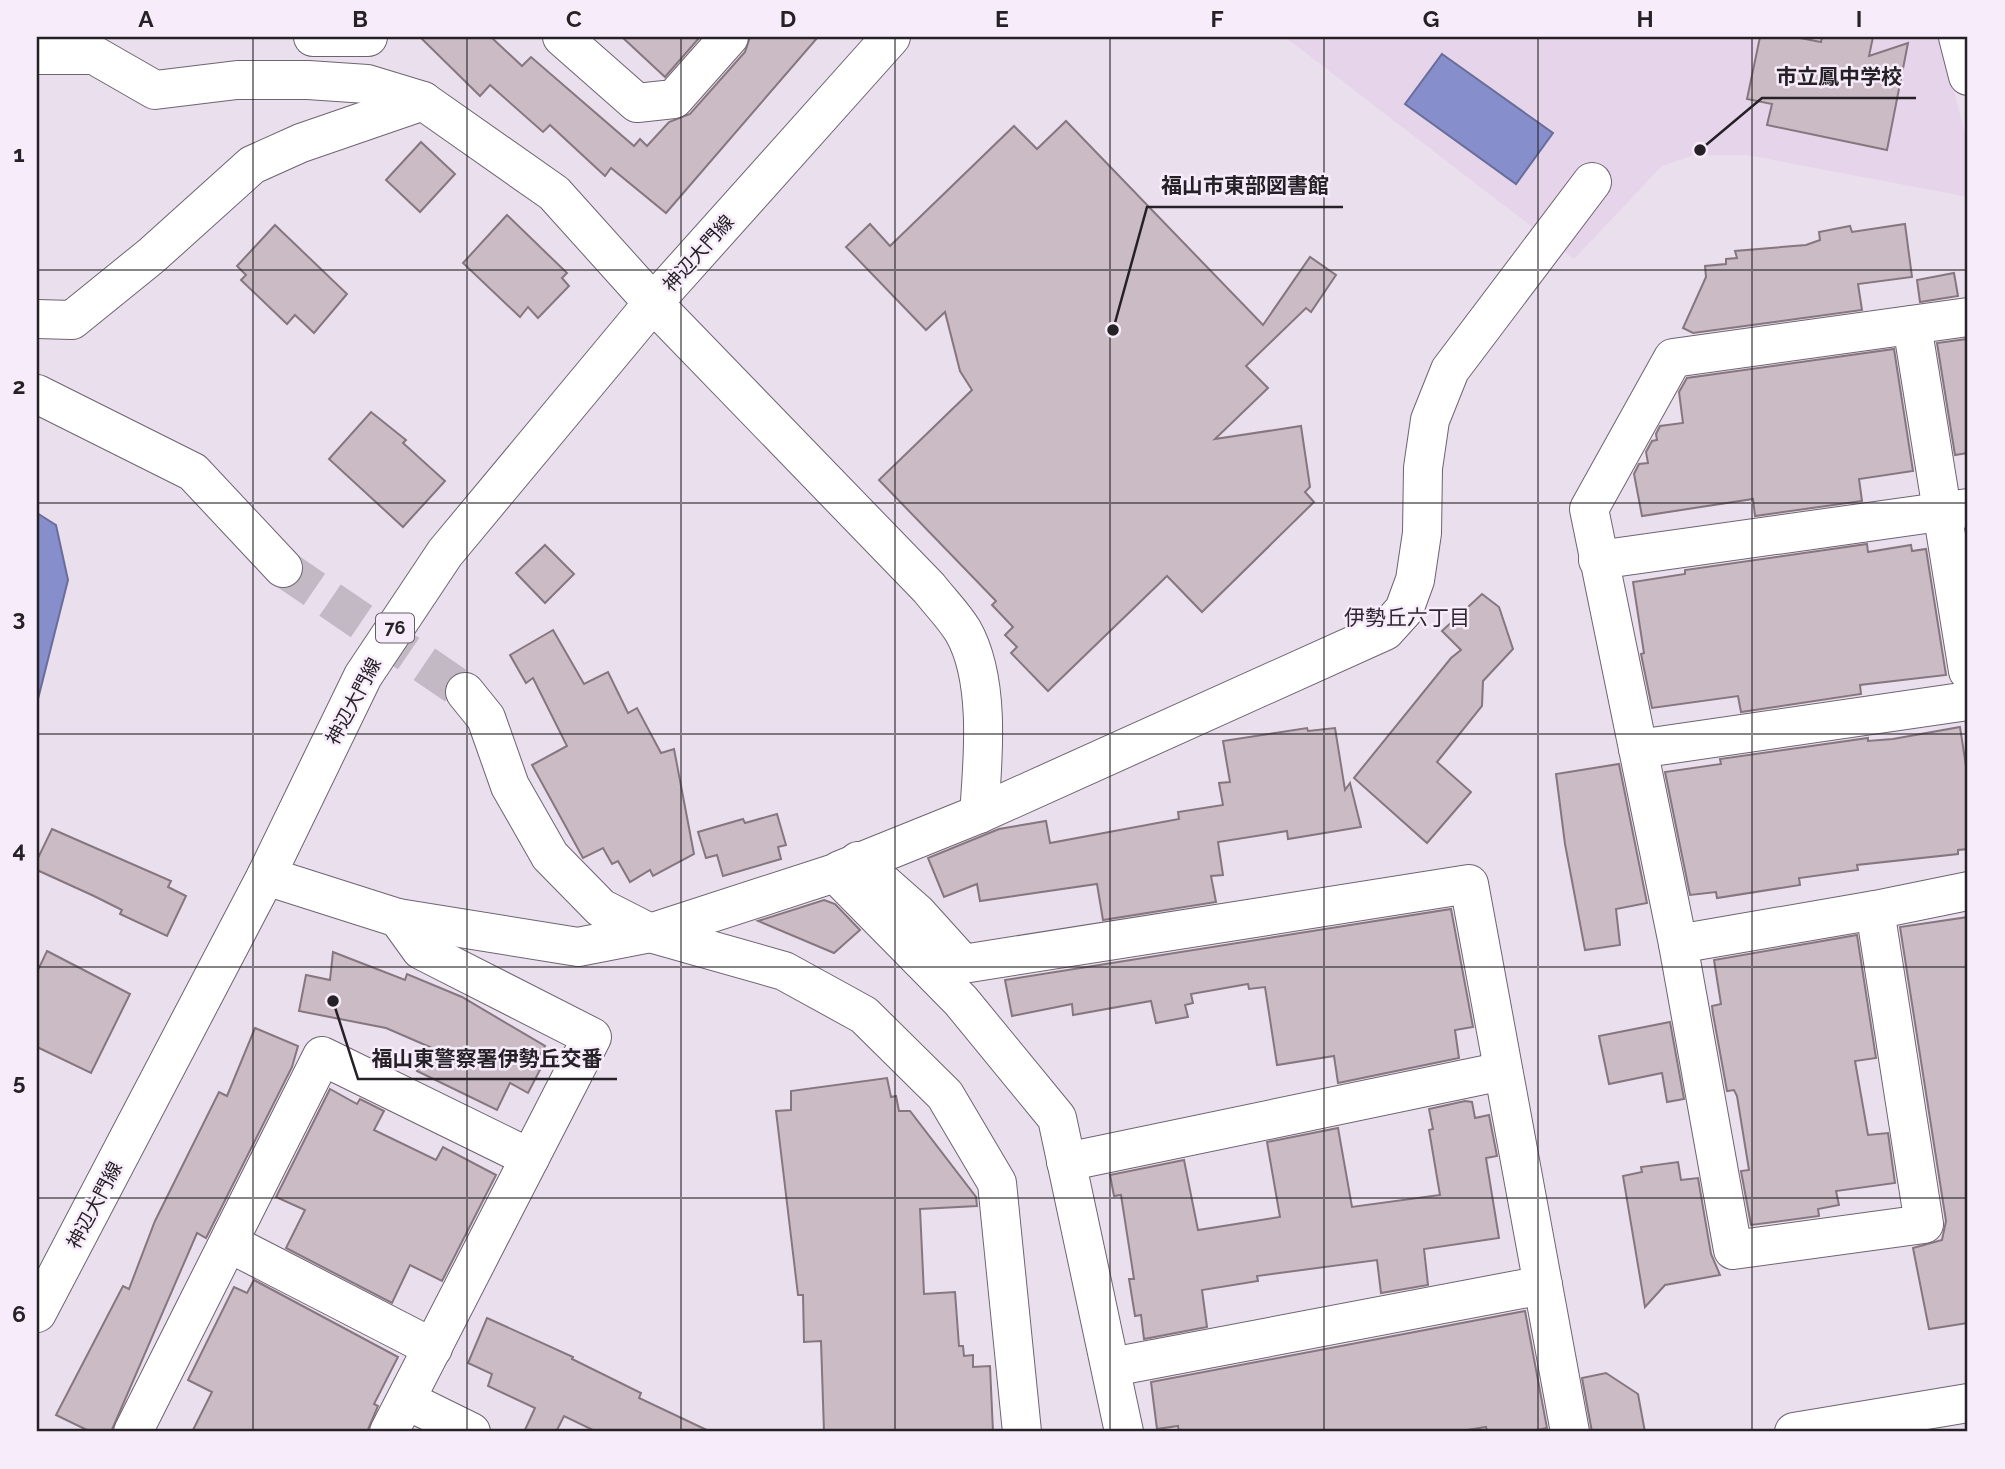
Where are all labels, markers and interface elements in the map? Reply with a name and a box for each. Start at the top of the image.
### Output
text: A [138,5,154,32]
text: B [352,5,368,32]
text: C [566,5,582,32]
text: D [780,5,796,32]
text: E [995,5,1009,32]
text: F [1210,5,1224,32]
text: G [1423,5,1439,32]
text: H [1636,5,1654,32]
text: I [1856,5,1862,32]
callout: 市立鳳中学校 [1762,56,1916,98]
text: 市立鳳中学校 [1776,64,1902,89]
text: 1 [13,140,25,167]
callout: 福山市東部図書館 [1147,165,1343,207]
text: 福山市東部図書館 [1161,173,1329,198]
street label: 神辺大門線 [658,210,738,296]
text: 2 [13,372,25,399]
text: 3 [13,604,25,631]
district label: 伊勢丘六丁目 [1344,605,1470,630]
road number: 76 [376,614,414,642]
street label: 神辺大門線 [321,654,385,748]
text: 4 [12,836,26,863]
callout: 福山東警察署伊勢丘交番 [358,1037,617,1079]
text: 福山東警察署伊勢丘交番 [372,1046,603,1071]
text: 5 [13,1068,26,1095]
street label: 神辺大門線 [62,1158,126,1252]
text: 6 [12,1300,26,1327]

